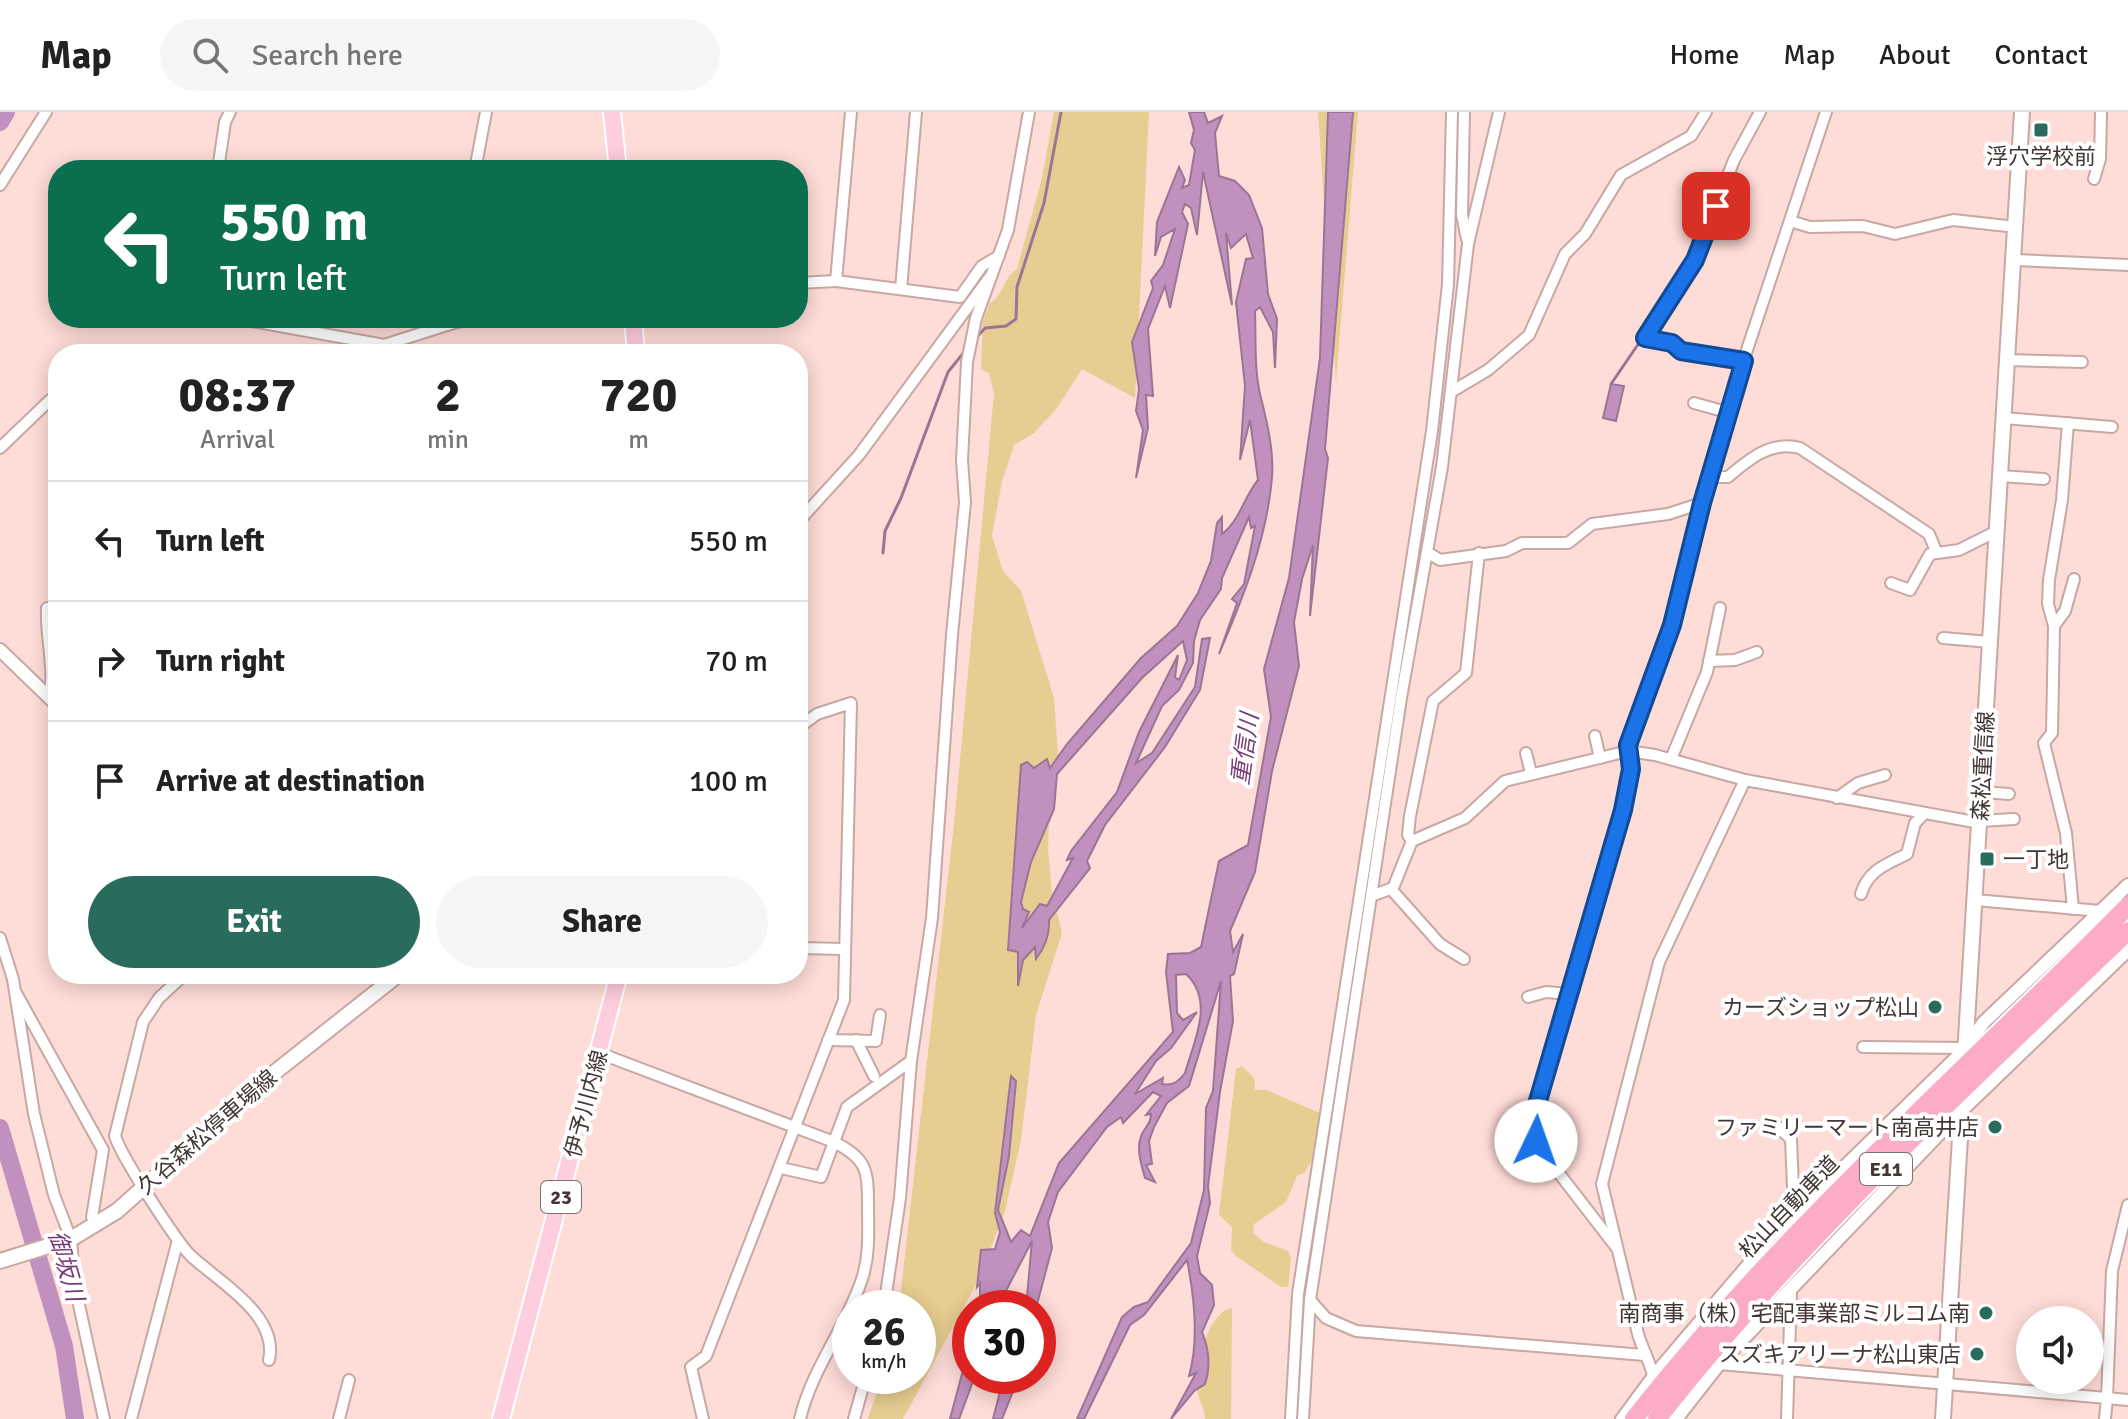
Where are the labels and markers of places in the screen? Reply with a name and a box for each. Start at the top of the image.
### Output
marker: 浮穴学校前 [2032,121,2050,139]
place label: 浮穴学校前 [1986,143,2096,170]
pin [1682,172,1750,240]
place label: 一丁地 [2003,846,2069,873]
marker: 一丁地 [1978,850,1996,868]
place label: カーズショップ松山 [1722,994,1919,1021]
marker: カーズショップ松山 [1926,998,1944,1016]
place label: ファミリーマート南高井店 [1715,1114,1979,1141]
marker: ファミリーマート南高井店 [1986,1118,2004,1136]
place label: 南商事（株）宅配事業部ミルコム南 [1618,1300,1970,1327]
marker: 南商事（株）宅配事業部ミルコム南 [1977,1304,1995,1322]
place label: スズキアリーナ松山東店 [1719,1341,1961,1368]
marker: スズキアリーナ松山東店 [1968,1345,1986,1363]

